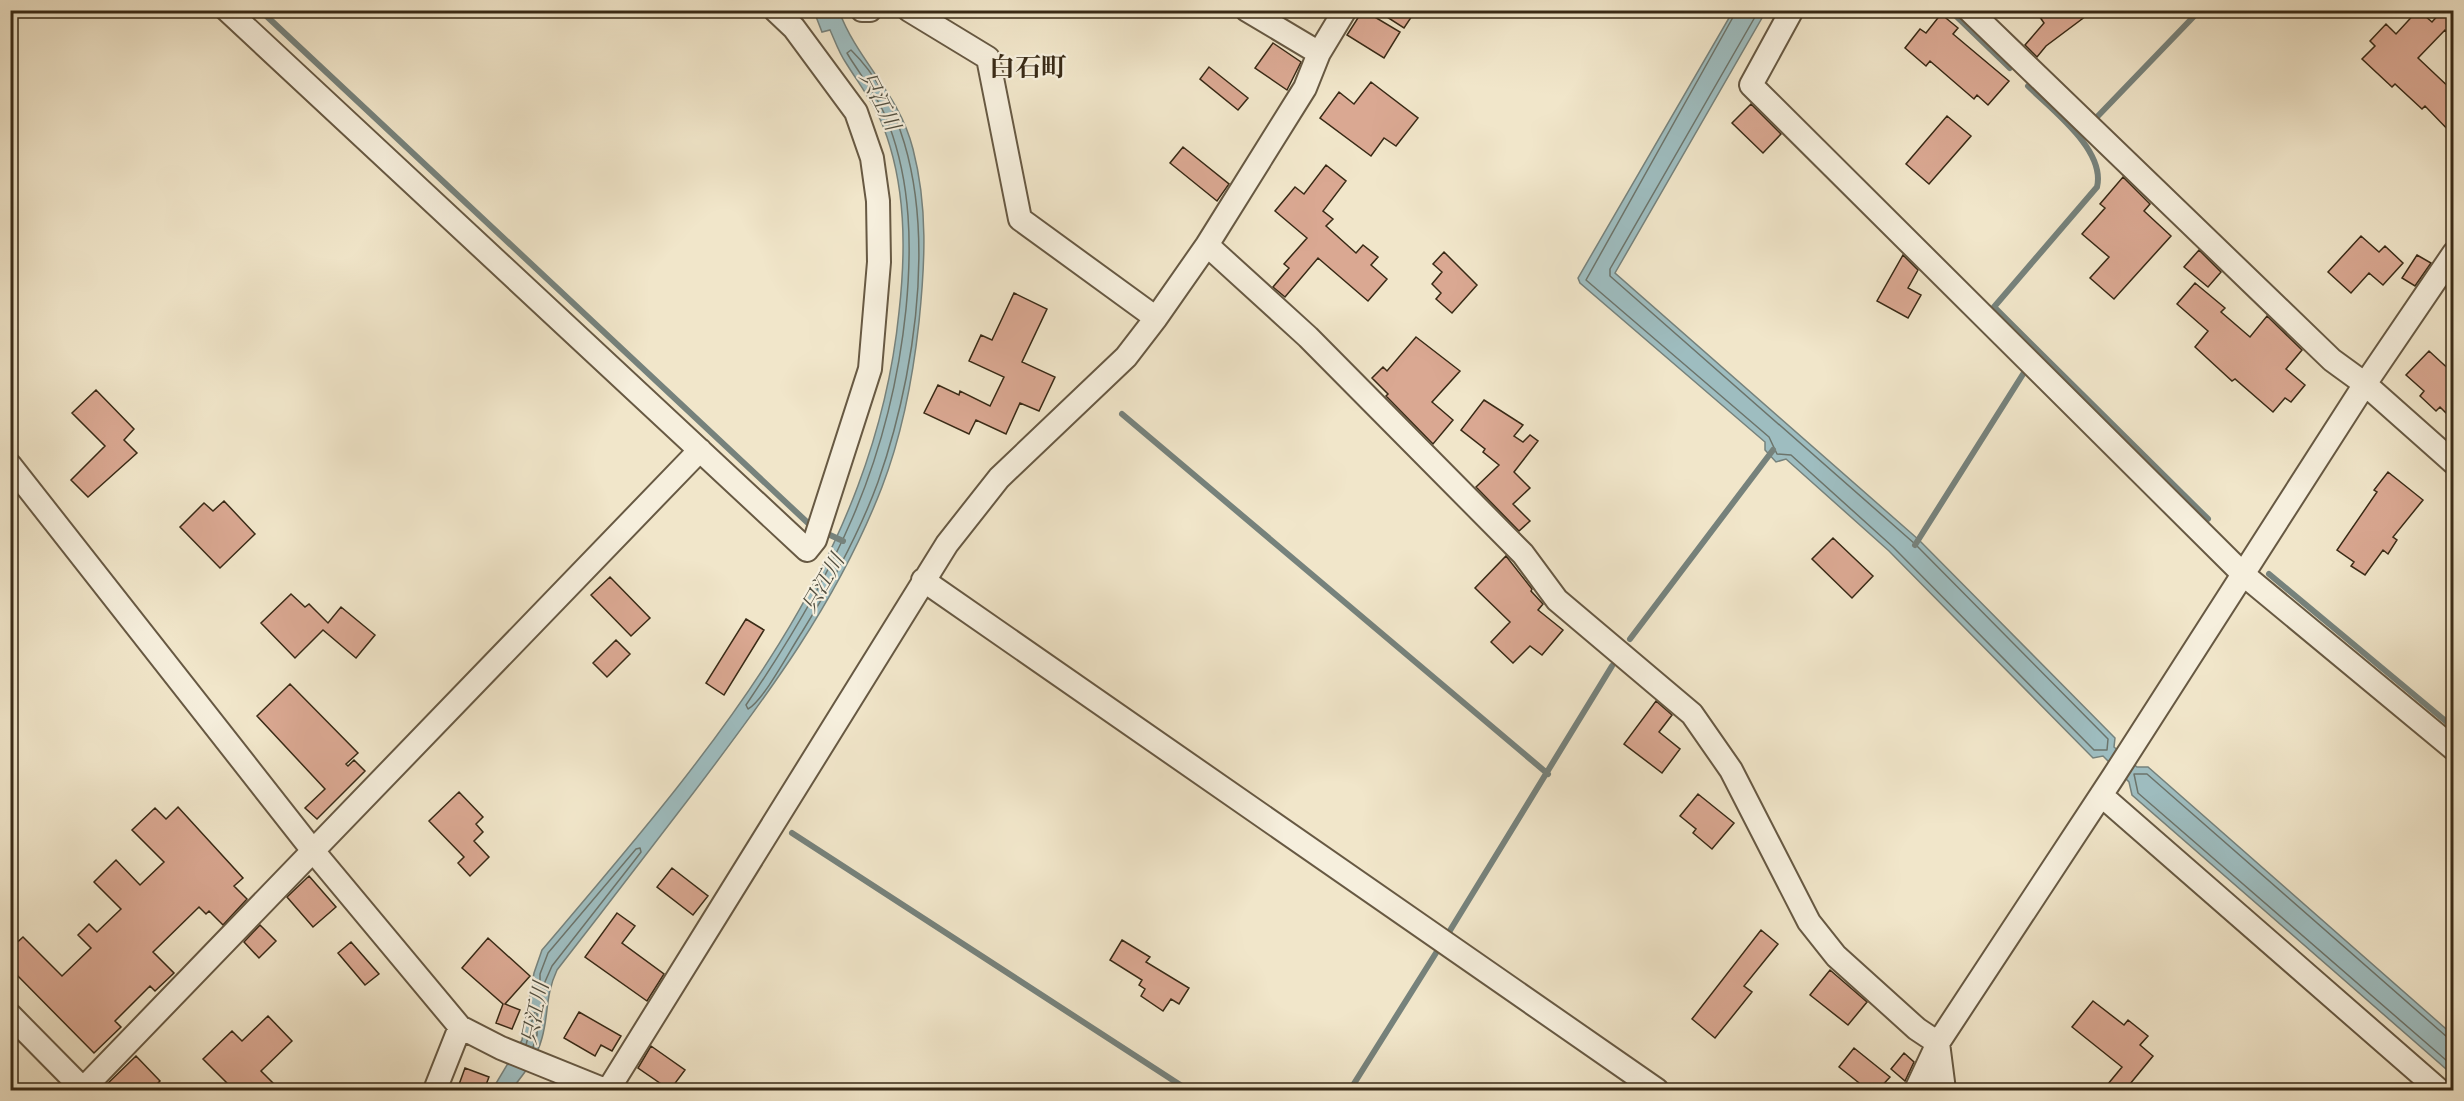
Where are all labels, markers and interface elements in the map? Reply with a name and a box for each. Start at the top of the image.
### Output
district label: 白石町 [989,52,1067,83]
water label: 只江川 [855,67,906,136]
water label: 只江川 [797,548,850,616]
water label: 只江川 [517,978,554,1046]

